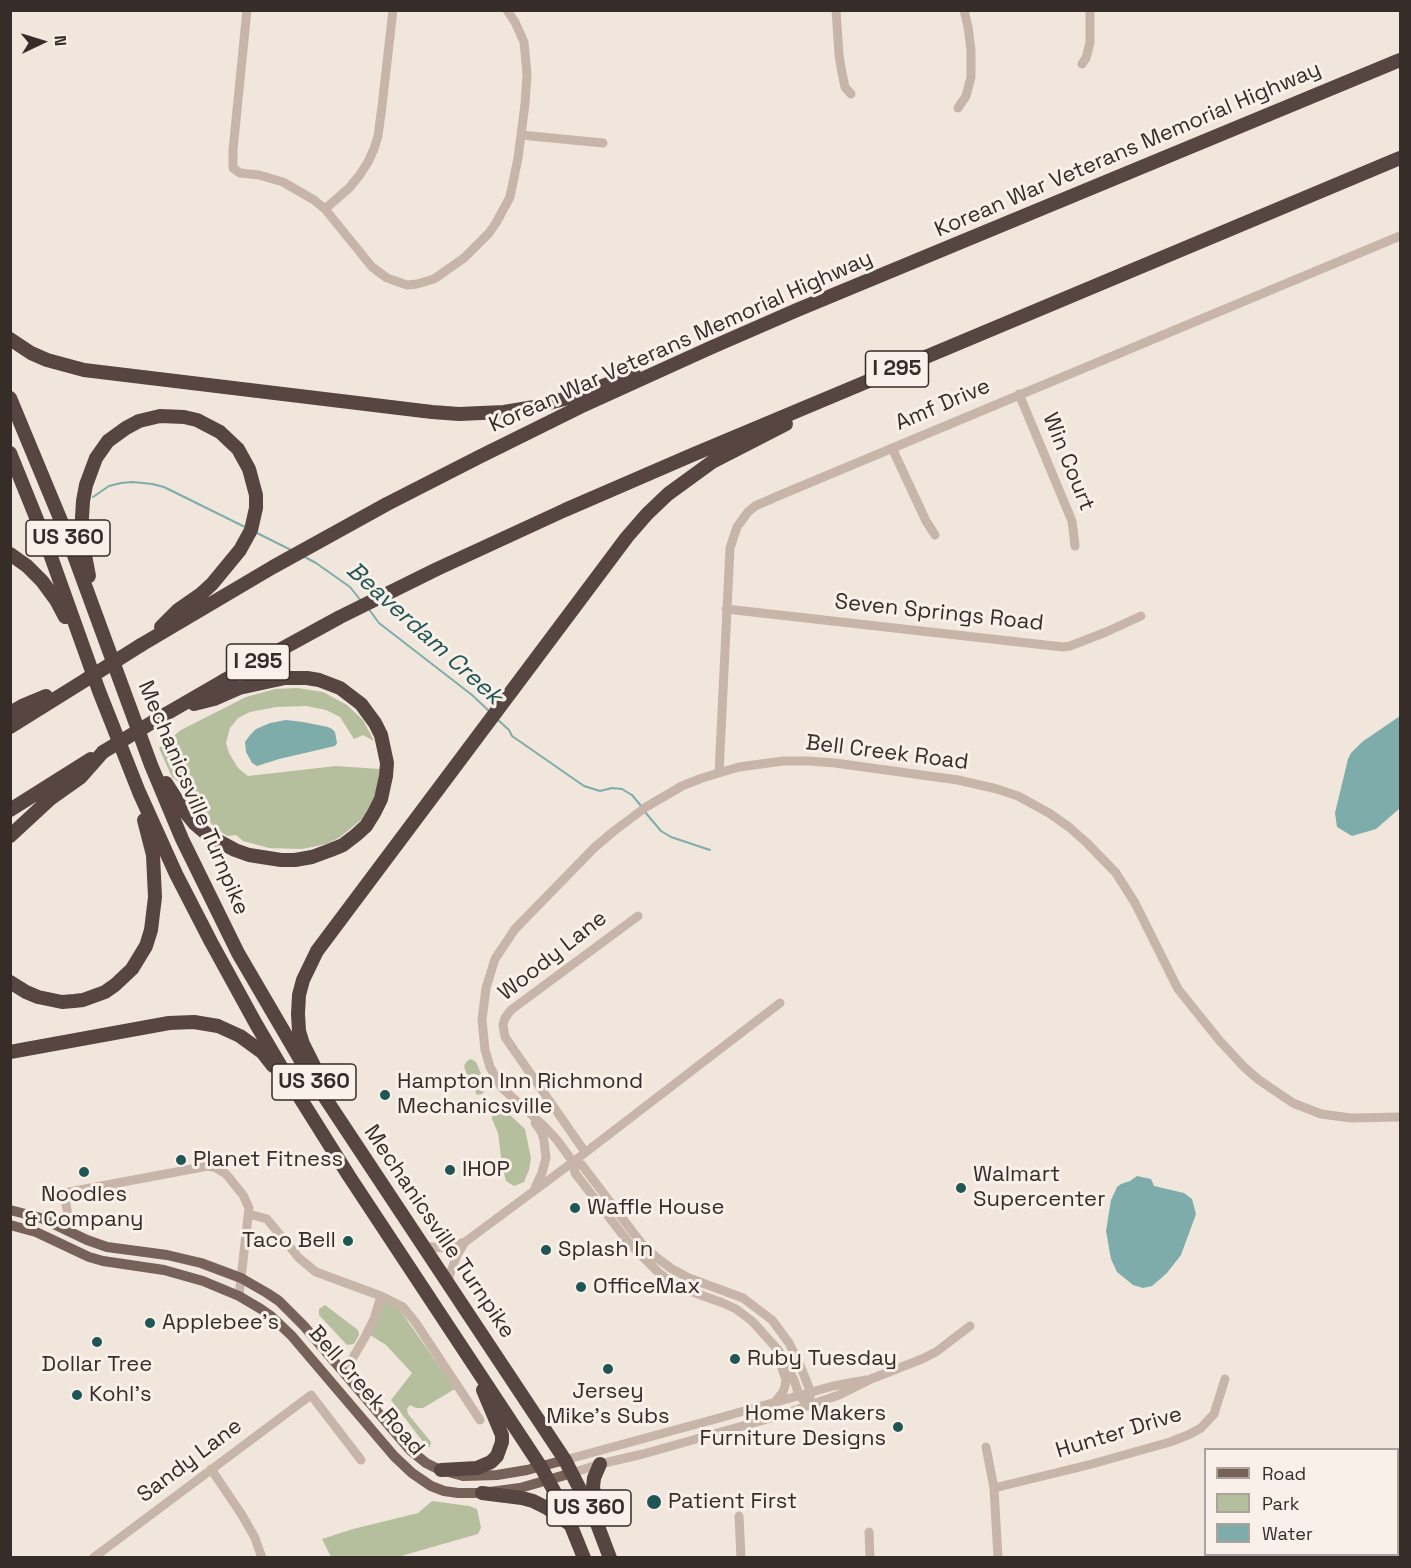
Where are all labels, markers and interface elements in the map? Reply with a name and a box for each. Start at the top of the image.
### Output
north arrow [12,12,72,72]
text: N [50,35,71,47]
street label: Korean War Veterans Memorial Highway [931,56,1325,244]
street label: Korean War Veterans Memorial Highway [485,245,877,439]
road number: I 295 [866,351,928,387]
street label: Amf Drive [892,373,994,437]
street label: Win Court [1036,409,1100,515]
road number: US 360 [26,520,110,556]
water label: Beaverdam Creek [340,556,508,712]
street label: Seven Springs Road [833,589,1045,637]
road number: I 295 [226,644,290,680]
street label: Mechanicsville Turnpike [132,677,254,919]
street label: Bell Creek Road [804,730,970,776]
street label: Woody Lane [493,905,613,1007]
road number: US 360 [272,1064,356,1100]
place label: Hampton Inn Richmond Mechanicsville [397,1069,643,1120]
marker: Hampton Inn Richmond Mechanicsville [378,1088,392,1102]
street label: Mechanicsville Turnpike [358,1120,520,1344]
place label: Planet Fitness [193,1147,343,1173]
marker: Planet Fitness [174,1153,188,1167]
place label: IHOP [462,1157,510,1183]
place label: Walmart Supercenter [973,1162,1105,1214]
marker: IHOP [443,1163,457,1177]
marker: Noodles & Company [77,1165,91,1179]
marker: Walmart Supercenter [954,1181,968,1195]
place label: Noodles & Company [24,1182,144,1234]
place label: Waffle House [587,1195,724,1221]
marker: Waffle House [568,1201,582,1215]
place label: Taco Bell [242,1228,336,1254]
marker: Taco Bell [341,1234,355,1248]
place label: Splash In [558,1237,653,1263]
marker: Splash In [539,1243,553,1257]
place label: OfficeMax [593,1274,700,1300]
marker: OfficeMax [574,1280,588,1294]
place label: Applebee's [162,1310,279,1336]
marker: Applebee's [143,1316,157,1330]
street label: Bell Creek Road [302,1321,430,1461]
marker: Dollar Tree [90,1335,104,1349]
place label: Ruby Tuesday [747,1346,897,1372]
place label: Dollar Tree [42,1352,152,1378]
marker: Ruby Tuesday [728,1352,742,1366]
marker: Jersey Mike's Subs [601,1362,615,1376]
place label: Jersey Mike's Subs [546,1379,670,1430]
place label: Kohl's [89,1382,151,1408]
marker: Kohl's [70,1388,84,1402]
place label: Home Makers Furniture Designs [700,1401,886,1452]
street label: Hunter Drive [1053,1401,1185,1465]
street label: Sandy Lane [133,1413,247,1509]
marker: Home Makers Furniture Designs [891,1420,905,1434]
legend [1204,1448,1399,1556]
text: Road [1262,1462,1306,1485]
place label: Patient First [668,1489,797,1515]
road number: US 360 [547,1490,631,1526]
text: Park [1262,1492,1299,1515]
marker: Patient First [645,1493,663,1511]
text: Water [1262,1522,1313,1545]

